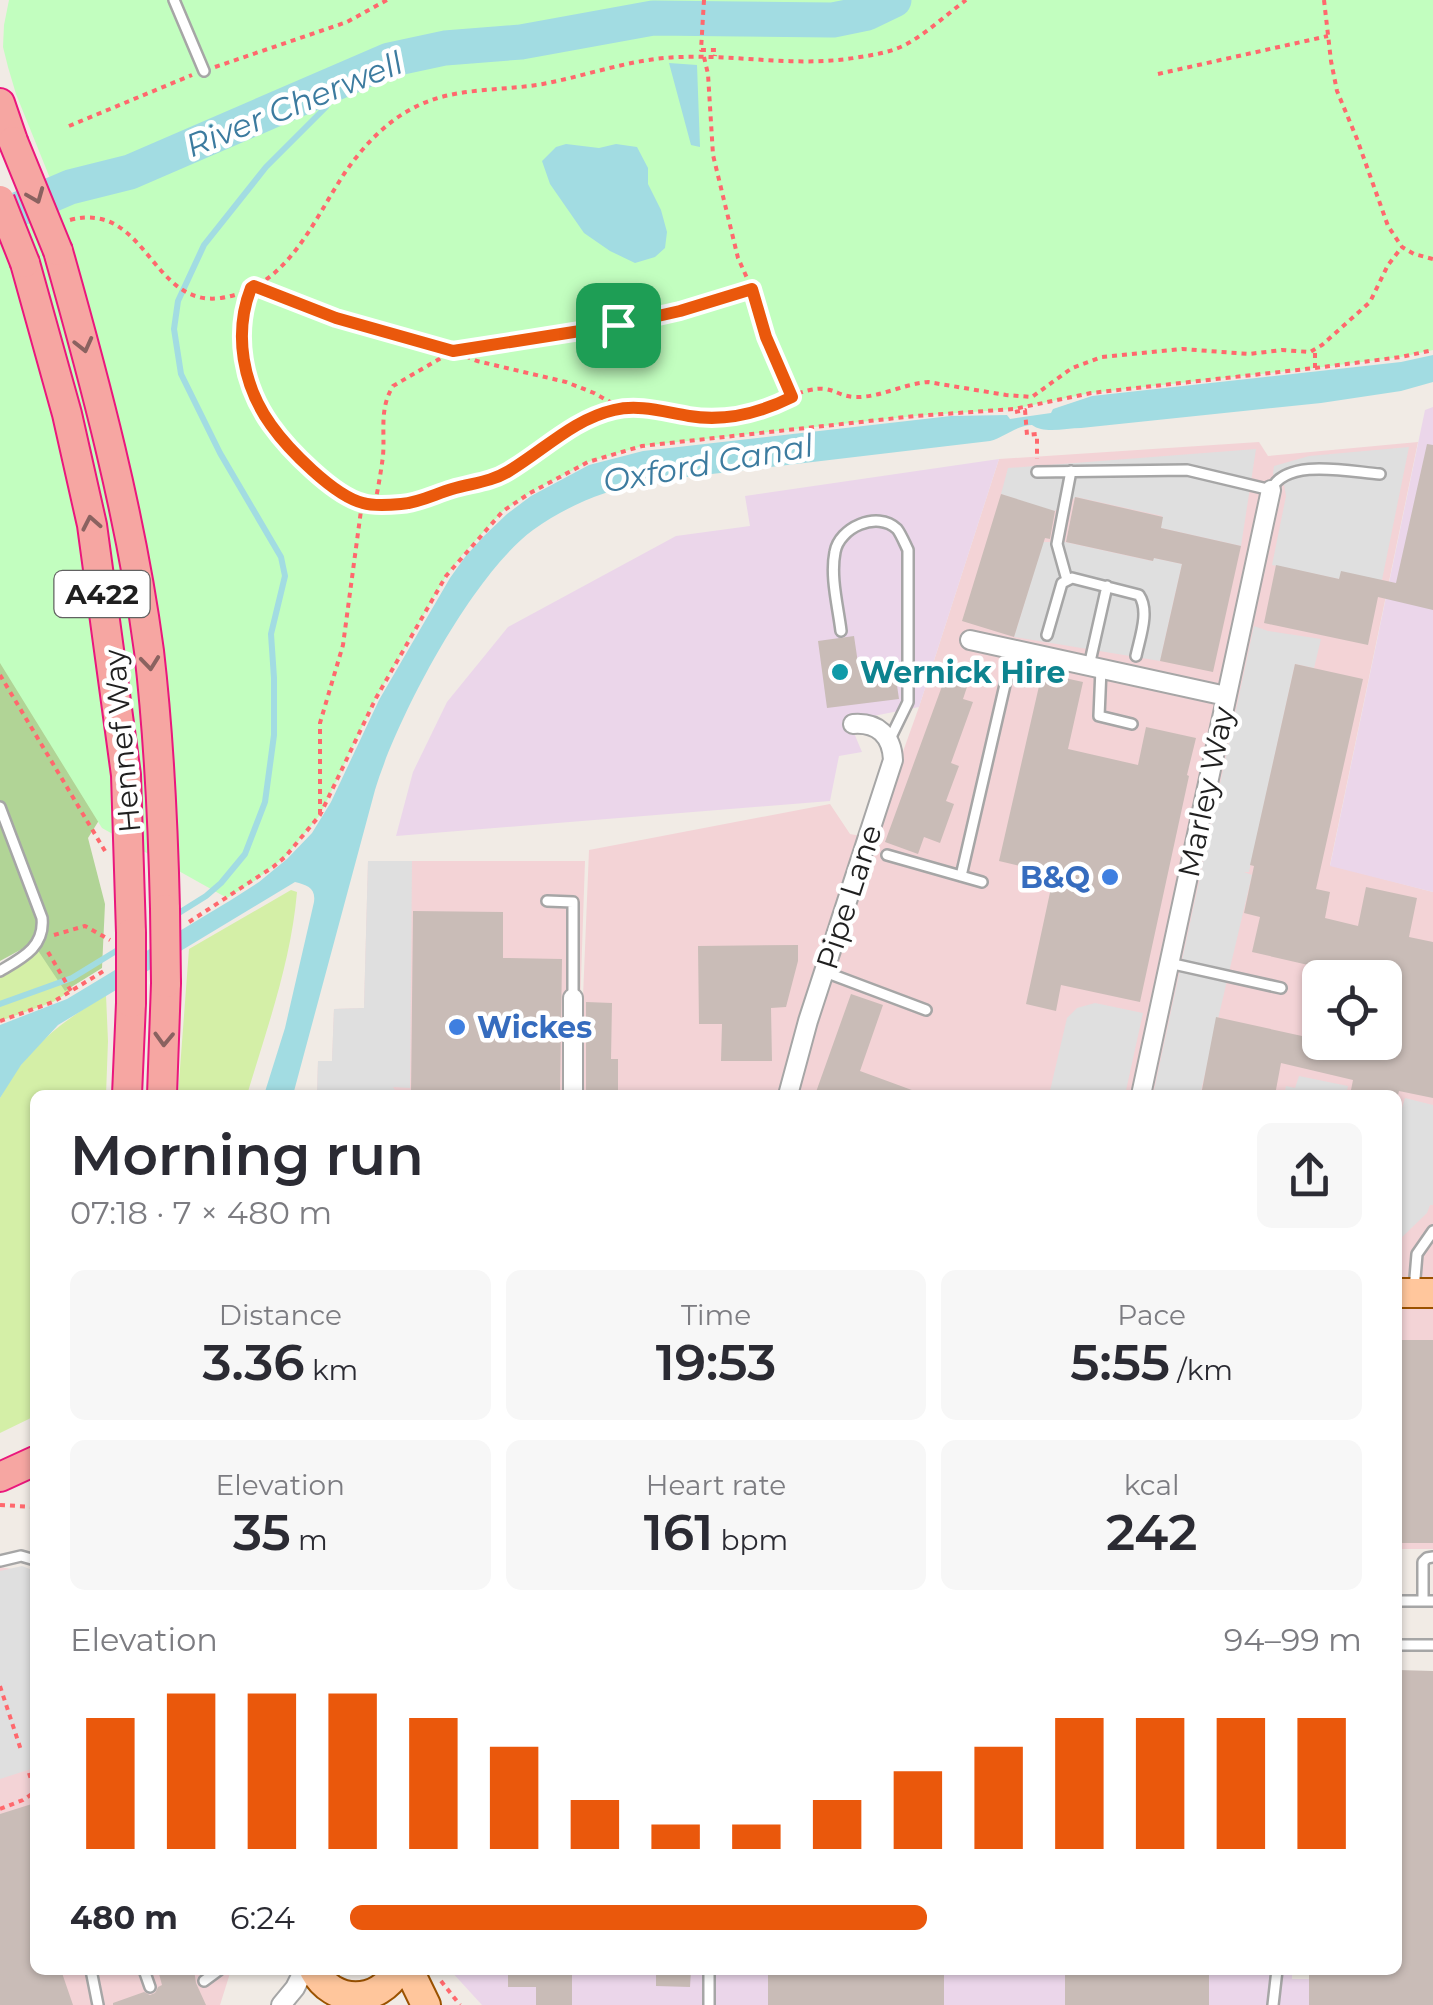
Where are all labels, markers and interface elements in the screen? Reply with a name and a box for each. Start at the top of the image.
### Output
water label: River Cherwell [180,43,409,165]
one-way arrow [24,186,44,204]
pin [576,283,661,368]
icon: arrive [591,298,646,353]
one-way arrow [72,336,93,353]
water label: Oxford Canal [600,425,816,501]
one-way arrow [81,515,102,531]
road number: A422 [54,571,150,617]
street label: Hennef Way [95,647,148,834]
place label: Wernick Hire [860,654,1065,691]
one-way arrow [139,655,160,671]
marker: Wernick Hire [829,661,851,683]
street label: Marley Way [1170,703,1242,881]
street label: Pipe Lane [808,820,890,974]
place label: B&Q [1020,859,1091,896]
marker: B&Q [1099,866,1121,888]
map controls [1302,960,1402,1060]
button: locate [1302,960,1402,1060]
place label: Wickes [477,1009,592,1046]
marker: Wickes [446,1016,468,1038]
one-way arrow [154,1032,175,1048]
text: Morning run [70,1122,424,1189]
button: share [1257,1123,1362,1228]
text: 07:18 · 7 × 480 m [70,1193,332,1232]
text: Distance [219,1298,342,1332]
text: Time [681,1298,751,1332]
text: Pace [1117,1298,1186,1332]
text: 3.36 [202,1332,305,1393]
text: 19:53 [656,1332,776,1393]
text: 5:55 [1070,1332,1170,1393]
text: km [305,1353,358,1387]
text: /km [1170,1353,1233,1387]
text: Elevation [216,1468,345,1502]
text: Heart rate [646,1468,786,1502]
text: kcal [1124,1468,1180,1502]
text: 35 [233,1502,291,1563]
text: 161 [644,1502,713,1563]
text: 242 [1106,1502,1197,1563]
text: m [291,1523,328,1557]
text: bpm [713,1523,788,1557]
text: Elevation [70,1620,218,1659]
text: 94–99 m [1224,1620,1362,1659]
text: 480 m [70,1898,178,1937]
text: 6:24 [230,1898,295,1937]

